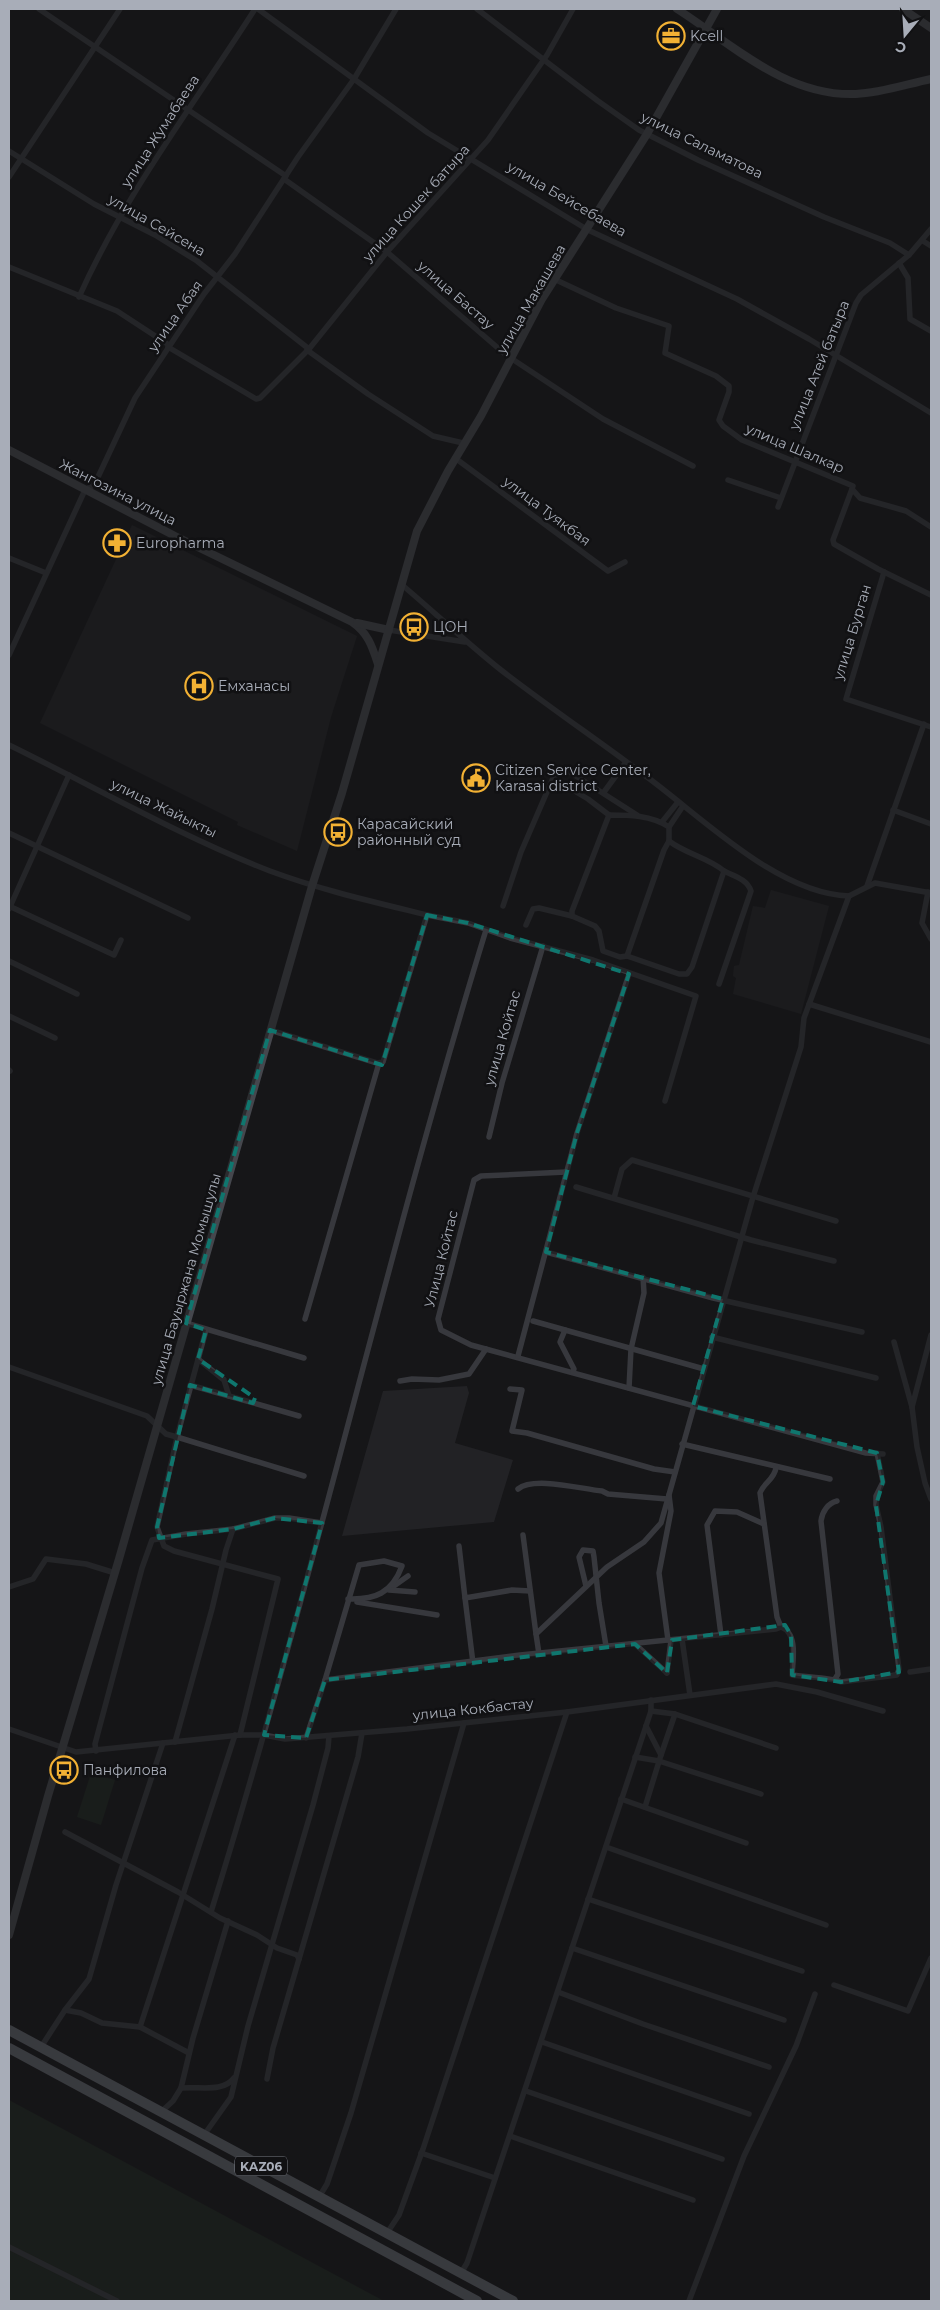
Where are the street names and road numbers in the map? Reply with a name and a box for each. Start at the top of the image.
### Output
street label: улица Жумабаева [116,71,203,192]
street label: улица Саламатова [637,107,766,182]
street label: улица Кошек батыра [358,141,473,266]
street label: улица Бейсебаева [503,157,630,241]
street label: улица Сейсена [104,189,209,260]
street label: улица Макашева [492,241,570,358]
street label: улица Бастау [413,256,498,333]
street label: улица Абая [143,277,206,356]
street label: улица Атей батыра [784,298,853,433]
street label: улица Шалкар [742,419,847,477]
street label: Жангозина улица [57,455,179,529]
street label: улица Туякбая [499,472,594,550]
street label: улица Бурган [829,582,875,683]
street label: улица Жайыкты [107,774,220,841]
street label: улица Койтас [480,988,524,1089]
street label: улица Бауыржана Момышулы [147,1171,225,1388]
street label: Улица Койтас [420,1208,462,1309]
street label: улица Кокбастау [411,1694,535,1724]
road number: KАZ06 [235,2156,287,2176]

